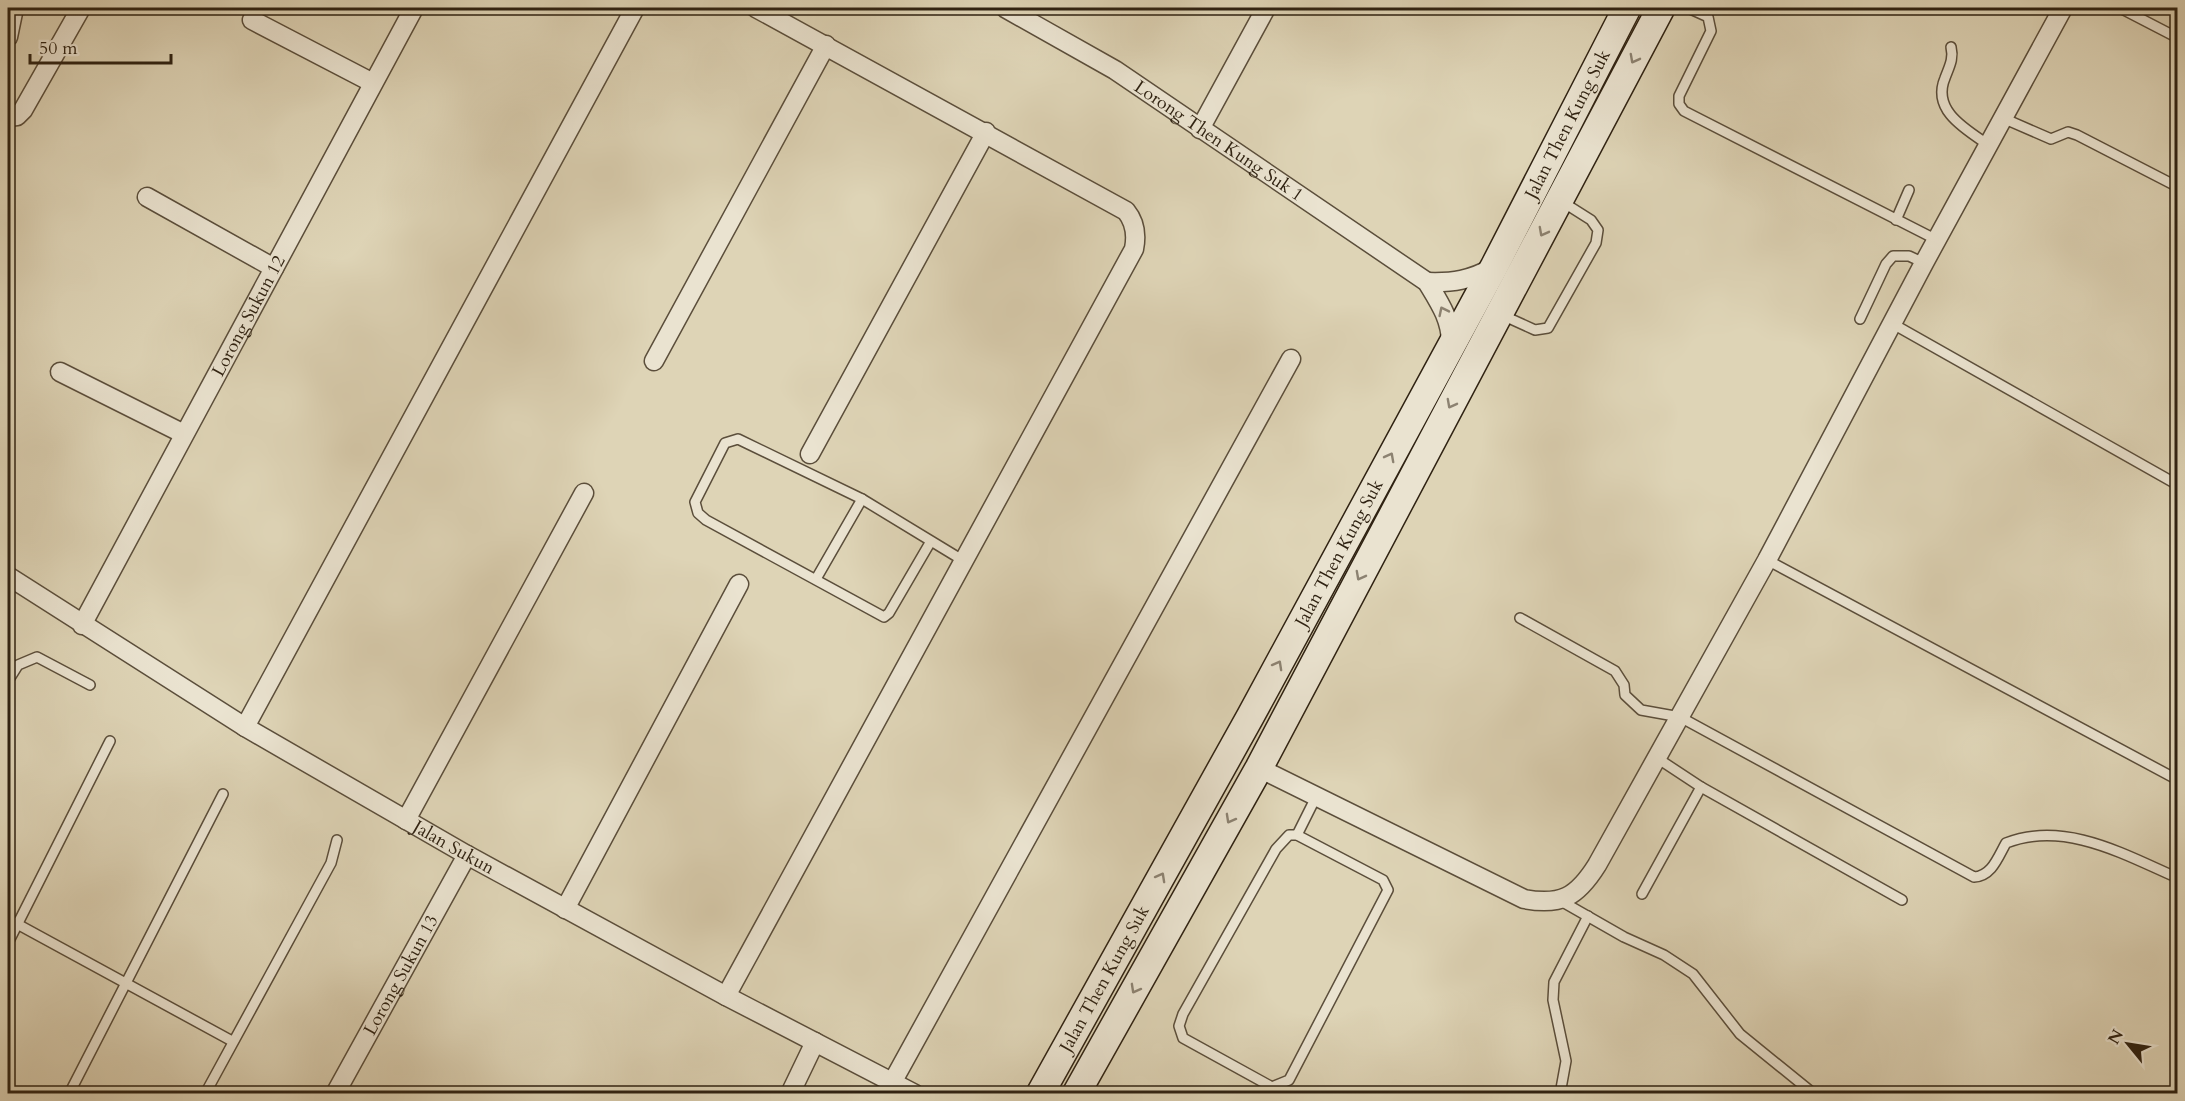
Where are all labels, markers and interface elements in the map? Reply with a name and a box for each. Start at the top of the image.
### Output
scale bar [30,27,171,65]
text: 50 m [39,36,78,61]
street label: Jalan Then Kung Suk [1517,45,1616,206]
one-way arrow [1630,53,1641,63]
street label: Lorong Then Kung Suk 1 [1129,74,1309,207]
one-way arrow [1538,225,1550,236]
street label: Lorong Sukun 12 [206,251,291,381]
one-way arrow [1439,307,1451,318]
one-way arrow [1447,398,1458,408]
one-way arrow [1383,452,1394,463]
street label: Jalan Then Kung Suk [1287,474,1389,634]
one-way arrow [1356,570,1367,581]
one-way arrow [1271,661,1282,672]
street label: Jalan Sukun [406,813,500,881]
one-way arrow [1226,813,1238,823]
one-way arrow [1153,873,1165,884]
street label: Jalan Then Kung Suk [1052,900,1155,1059]
street label: Lorong Sukun 13 [357,910,444,1040]
one-way arrow [1131,983,1142,993]
north arrow [2098,1014,2158,1074]
text: N [2103,1025,2129,1049]

